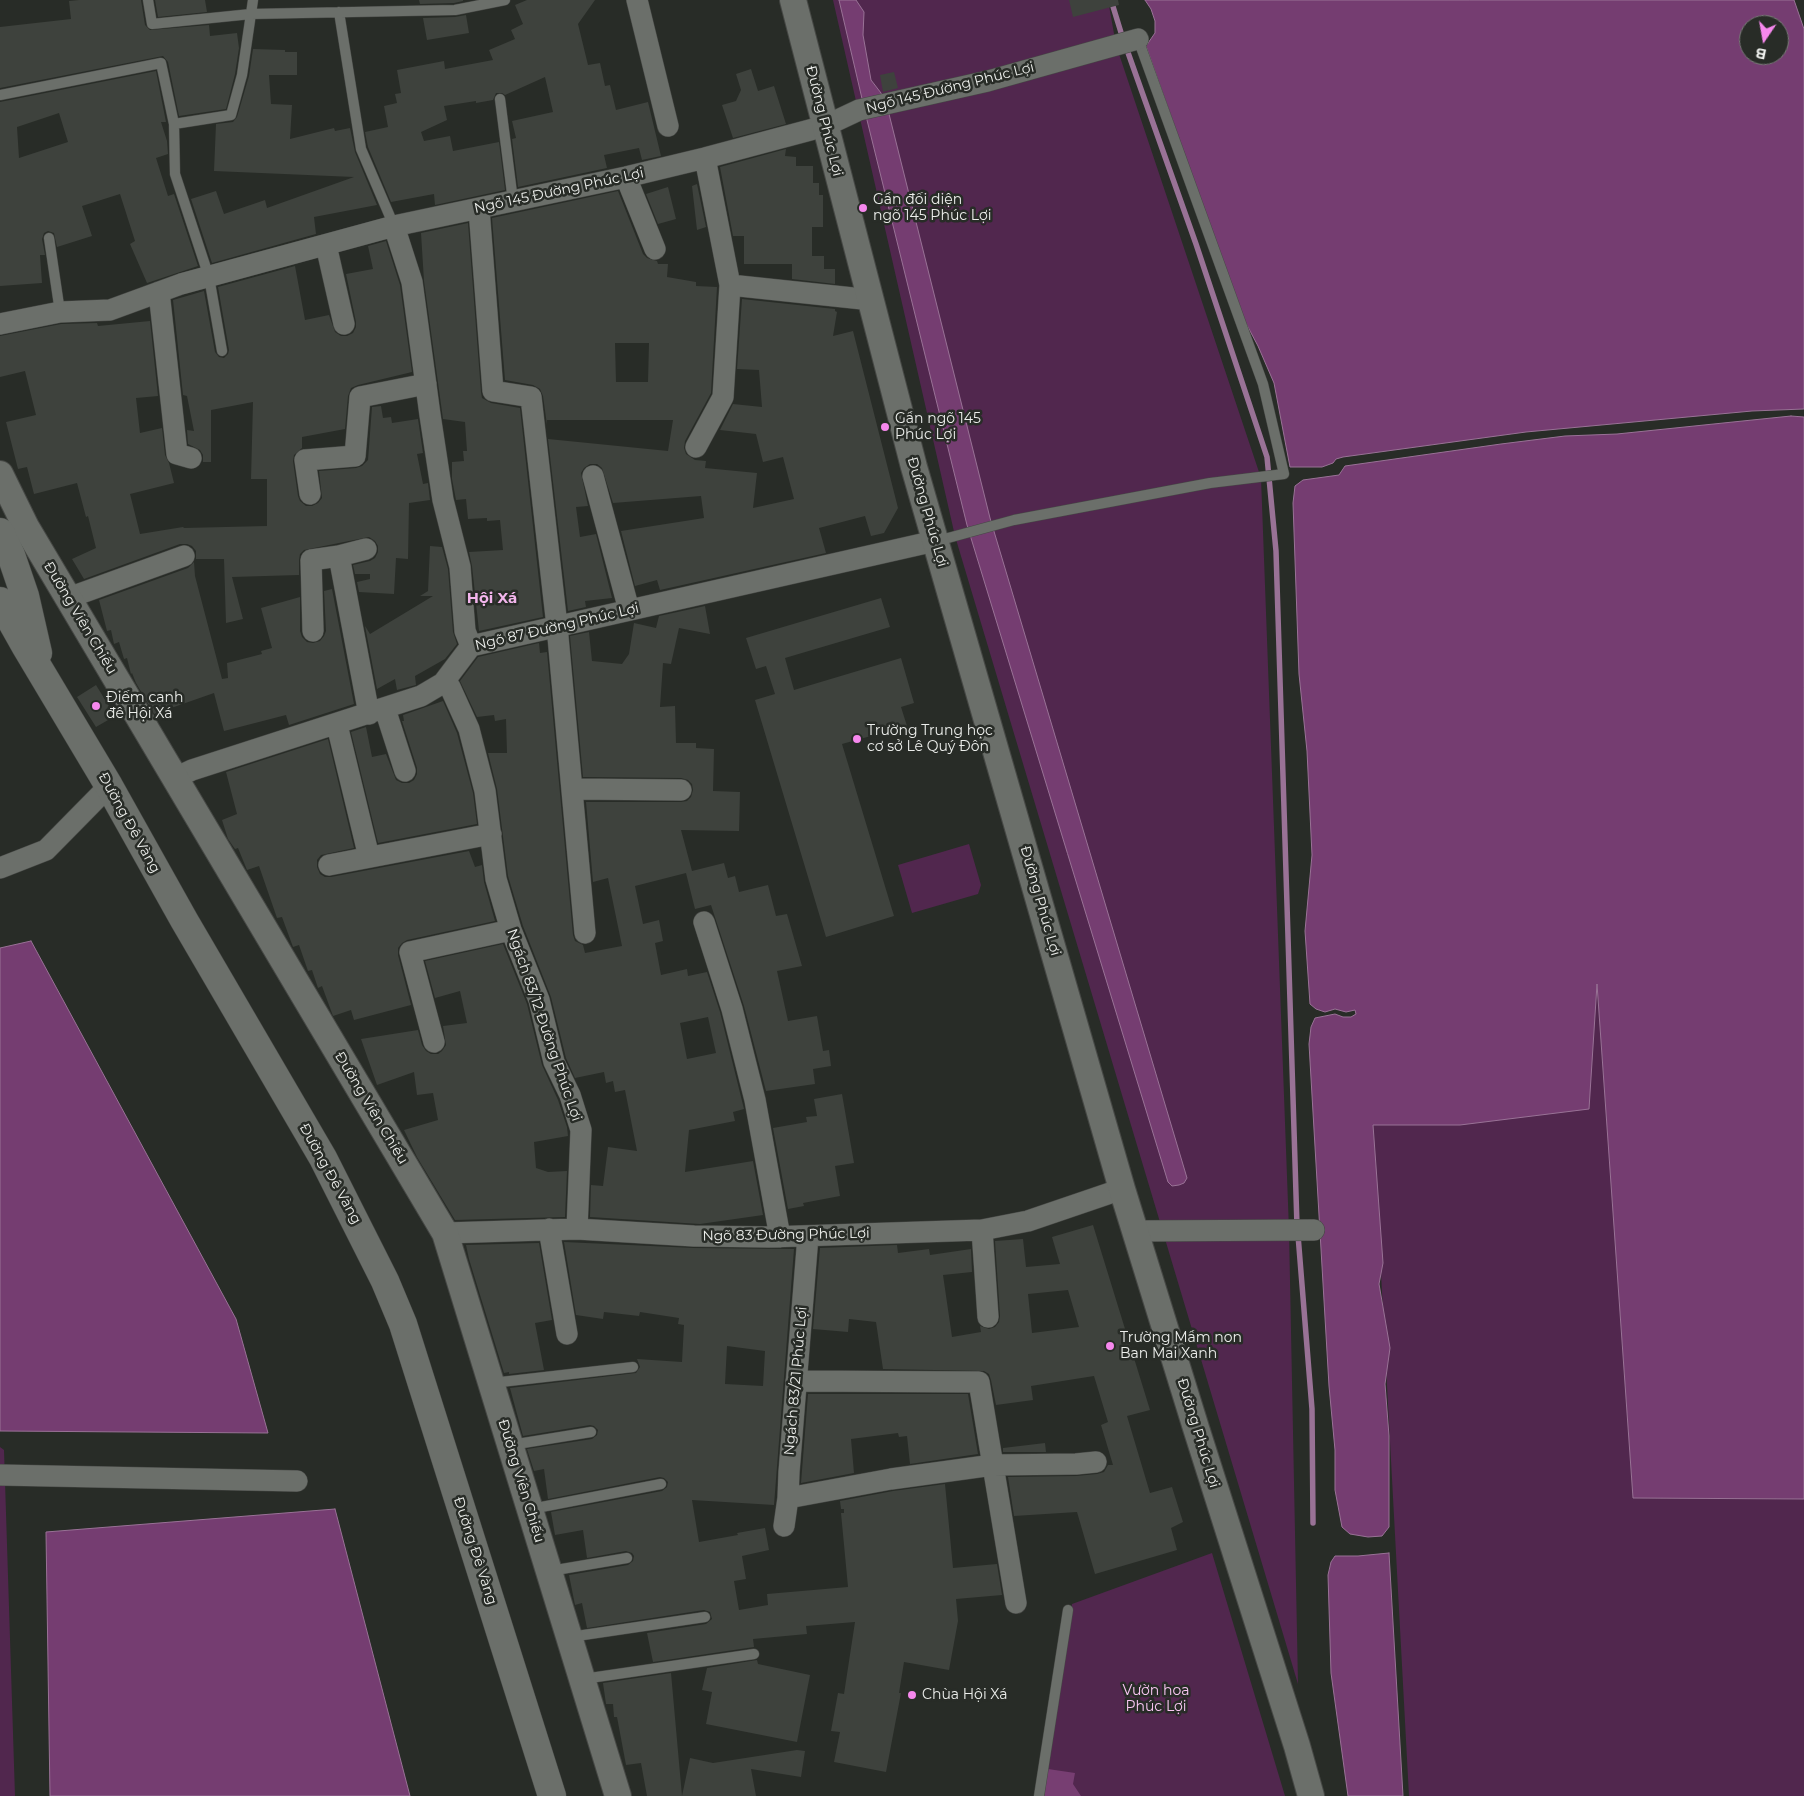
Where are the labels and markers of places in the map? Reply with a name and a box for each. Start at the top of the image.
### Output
place label: Gần đối diện ngõ 145 Phúc Lợi [873,192,992,224]
marker: Gần đối diện ngõ 145 Phúc Lợi [857,202,869,214]
place label: Gần ngõ 145 Phúc Lợi [895,411,981,444]
marker: Gần ngõ 145 Phúc Lợi [879,421,891,433]
place label: Điếm canh đê Hội Xá [106,690,183,722]
marker: Điếm canh đê Hội Xá [90,700,102,712]
place label: Trường Trung học cơ sở Lê Quý Đôn [867,723,993,756]
marker: Trường Trung học cơ sở Lê Quý Đôn [851,733,863,745]
place label: Trường Mầm non Ban Mai Xanh [1120,1330,1242,1362]
marker: Trường Mầm non Ban Mai Xanh [1104,1340,1116,1352]
place label: Chùa Hội Xá [922,1687,1008,1703]
marker: Chùa Hội Xá [906,1689,918,1701]

